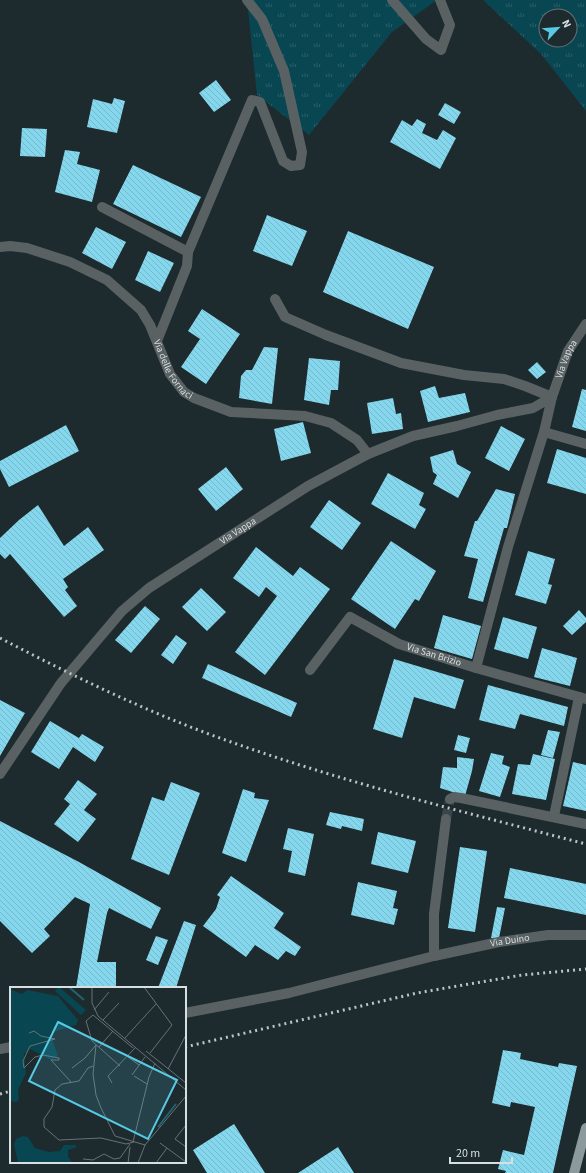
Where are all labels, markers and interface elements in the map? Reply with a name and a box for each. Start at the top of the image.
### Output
north arrow [538,8,578,48]
text: N [558,17,575,30]
street label: Via delle Fornaci [150,337,195,403]
street label: Via Vappa [552,337,581,380]
street label: Via Vappa [217,514,259,548]
street label: Via San Brizio [405,640,463,670]
street label: Via Duino [489,931,530,951]
inset map [10,987,186,1163]
scale bar [450,1139,512,1165]
text: 20 m [456,1145,480,1162]

